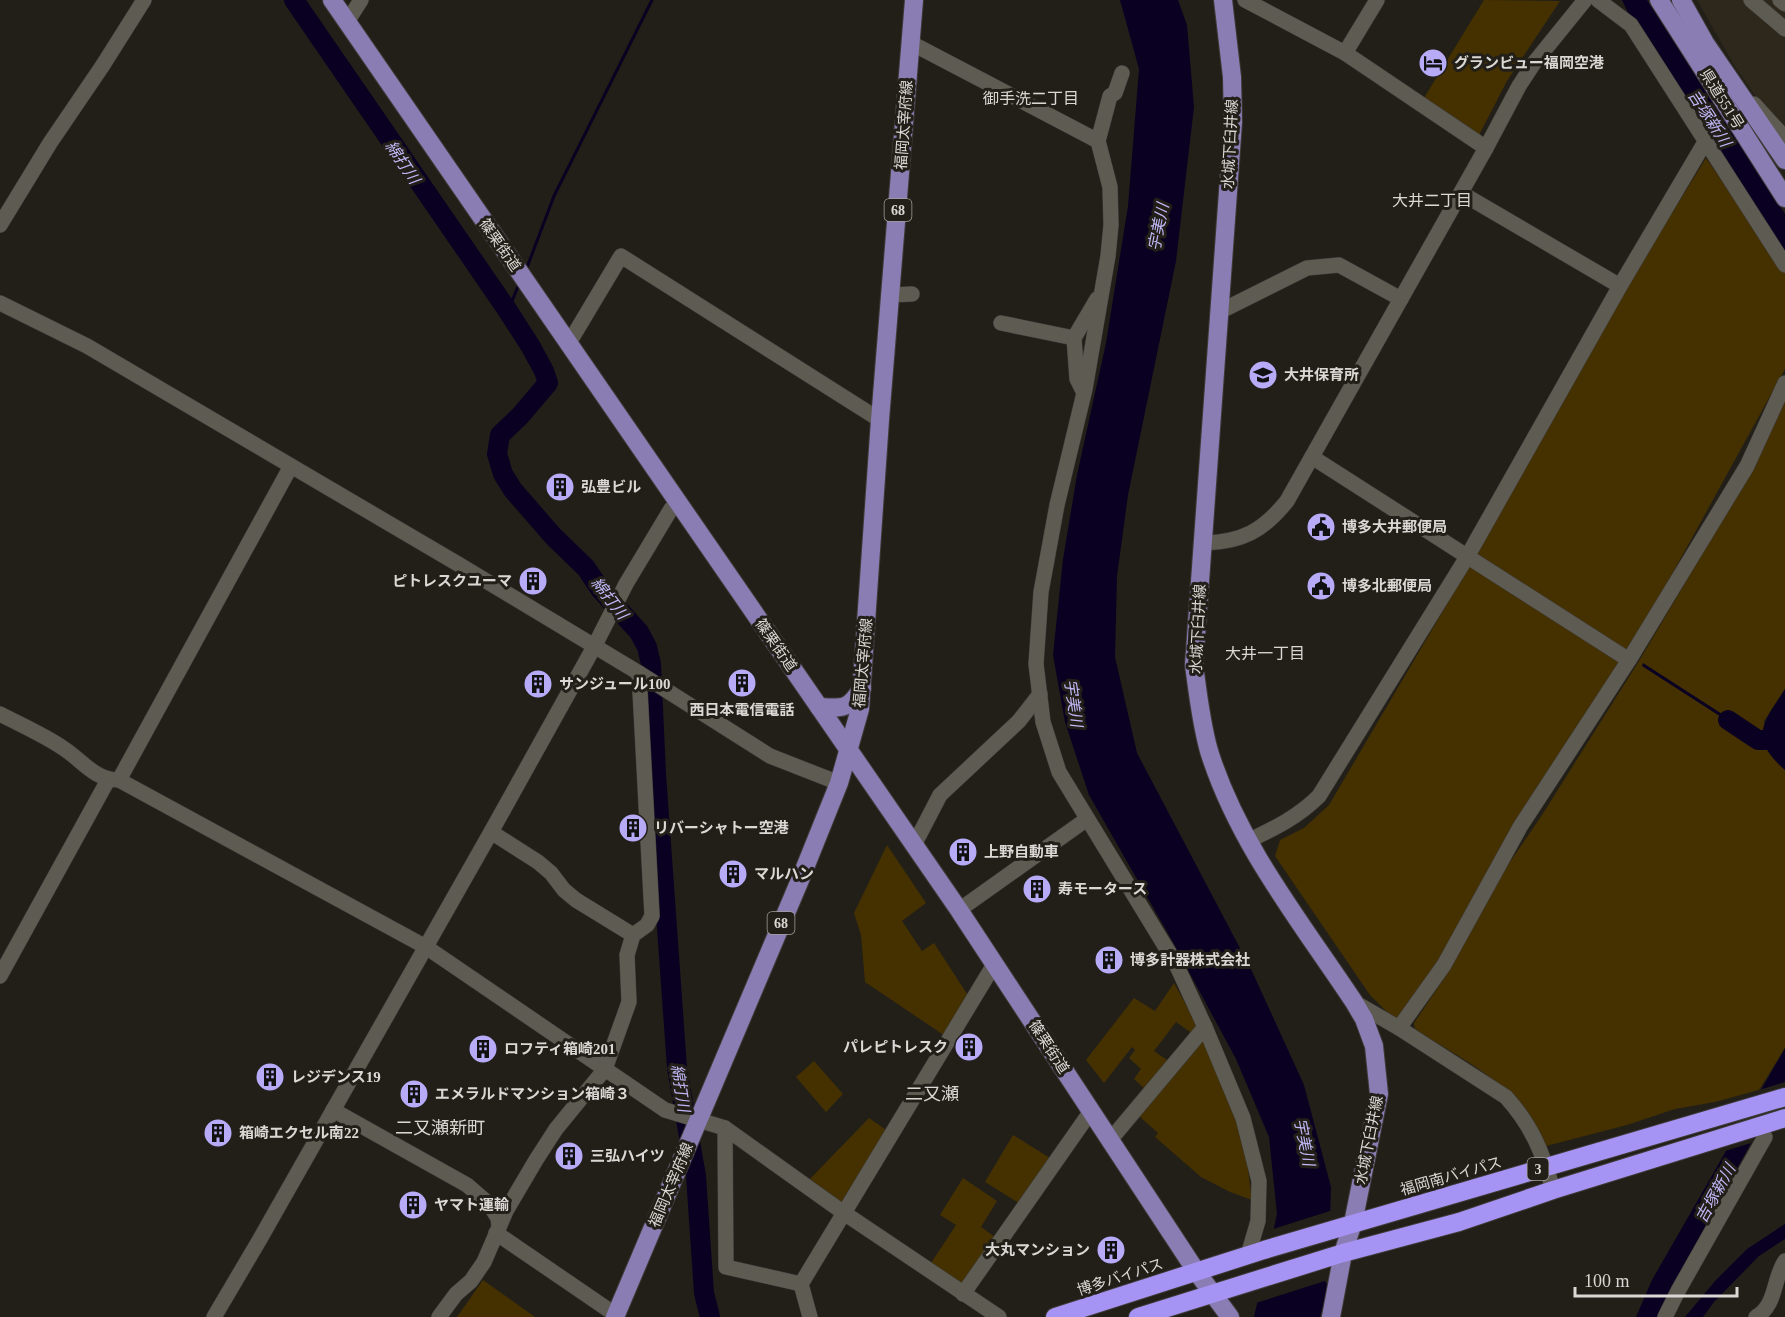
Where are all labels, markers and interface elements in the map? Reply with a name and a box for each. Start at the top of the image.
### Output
hotel icon: グランビュー福岡空港 [1417,47,1449,79]
place label: グランビュー福岡空港 [1454,55,1604,71]
street label: 県道551号 [1697,66,1747,132]
street label: 福岡太宰府線 [893,80,915,170]
water label: 吉塚新川 [1685,87,1735,151]
district label: 御手洗二丁目 [983,90,1079,107]
street label: 水城下臼井線 [1219,99,1240,189]
water label: 綿打川 [382,138,424,189]
district label: 大井二丁目 [1392,192,1472,209]
road number: 68 [884,199,912,221]
water label: 宇美川 [1146,200,1172,252]
street label: 篠栗街道 [476,216,524,274]
school or university icon: 大井保育所 [1247,359,1279,391]
place label: 大井保育所 [1284,366,1359,383]
building icon: 弘豊ビル [544,471,576,503]
place label: 弘豊ビル [581,479,641,495]
public building icon: 博多大井郵便局 [1305,511,1337,543]
place label: 博多大井郵便局 [1342,518,1447,535]
building icon: ピトレスクユーマ [517,565,549,597]
public building icon: 博多北郵便局 [1305,570,1337,602]
place label: ピトレスクユーマ [392,573,512,589]
water label: 綿打川 [588,574,632,624]
place label: 博多北郵便局 [1342,577,1432,594]
street label: 水城下臼井線 [1187,584,1208,674]
street label: 篠栗街道 [752,616,800,674]
street label: 福岡太宰府線 [851,617,875,709]
district label: 大井一丁目 [1225,645,1305,662]
building icon: 西日本電信電話 [726,667,758,699]
building icon: サンジュール100 [522,668,554,700]
place label: サンジュール100 [559,676,670,692]
water label: 宇美川 [1062,678,1086,730]
place label: 西日本電信電話 [689,702,795,718]
building icon: リバーシャトー空港 [617,812,649,844]
place label: リバーシャトー空港 [654,820,789,836]
building icon: 上野自動車 [947,836,979,868]
place label: 上野自動車 [984,844,1059,860]
building icon: マルハン [717,858,749,890]
place label: マルハン [754,866,814,882]
building icon: 寿モータース [1021,873,1053,905]
place label: 寿モータース [1058,881,1147,897]
road number: 68 [768,912,794,934]
building icon: 博多計器株式会社 [1093,944,1125,976]
place label: 博多計器株式会社 [1130,951,1250,968]
street label: 篠栗街道 [1026,1017,1072,1077]
building icon: パレピトレスク [953,1031,985,1063]
building icon: ロフティ箱崎201 [467,1033,499,1065]
place label: パレピトレスク [843,1039,948,1055]
place label: ロフティ箱崎201 [504,1041,616,1057]
building icon: レジデンス19 [254,1061,286,1093]
water label: 綿打川 [668,1063,693,1115]
place label: レジデンス19 [291,1069,381,1085]
building icon: エメラルドマンション箱崎３ [398,1078,430,1110]
district label: 二又瀬 [905,1084,959,1104]
place label: エメラルドマンション箱崎３ [435,1086,630,1102]
street label: 水城下臼井線 [1352,1094,1385,1186]
building icon: 箱崎エクセル南22 [202,1117,234,1149]
water label: 宇美川 [1292,1117,1318,1169]
district label: 二又瀬新町 [395,1118,485,1138]
place label: 箱崎エクセル南22 [239,1125,359,1141]
building icon: 三弘ハイツ [553,1140,585,1172]
street label: 福岡太宰府線 [646,1140,696,1230]
place label: 三弘ハイツ [590,1148,665,1164]
street label: 福岡南バイパス [1398,1154,1504,1198]
road number: 3 [1528,1158,1548,1180]
water label: 吉塚新川 [1692,1159,1739,1225]
building icon: ヤマト運輸 [397,1189,429,1221]
place label: ヤマト運輸 [434,1196,509,1213]
building icon: 大丸マンション [1095,1234,1127,1266]
place label: 大丸マンション [985,1242,1090,1258]
street label: 博多バイパス [1075,1255,1165,1298]
scale bar [1575,1260,1737,1298]
text: 100 m [1584,1271,1630,1291]

